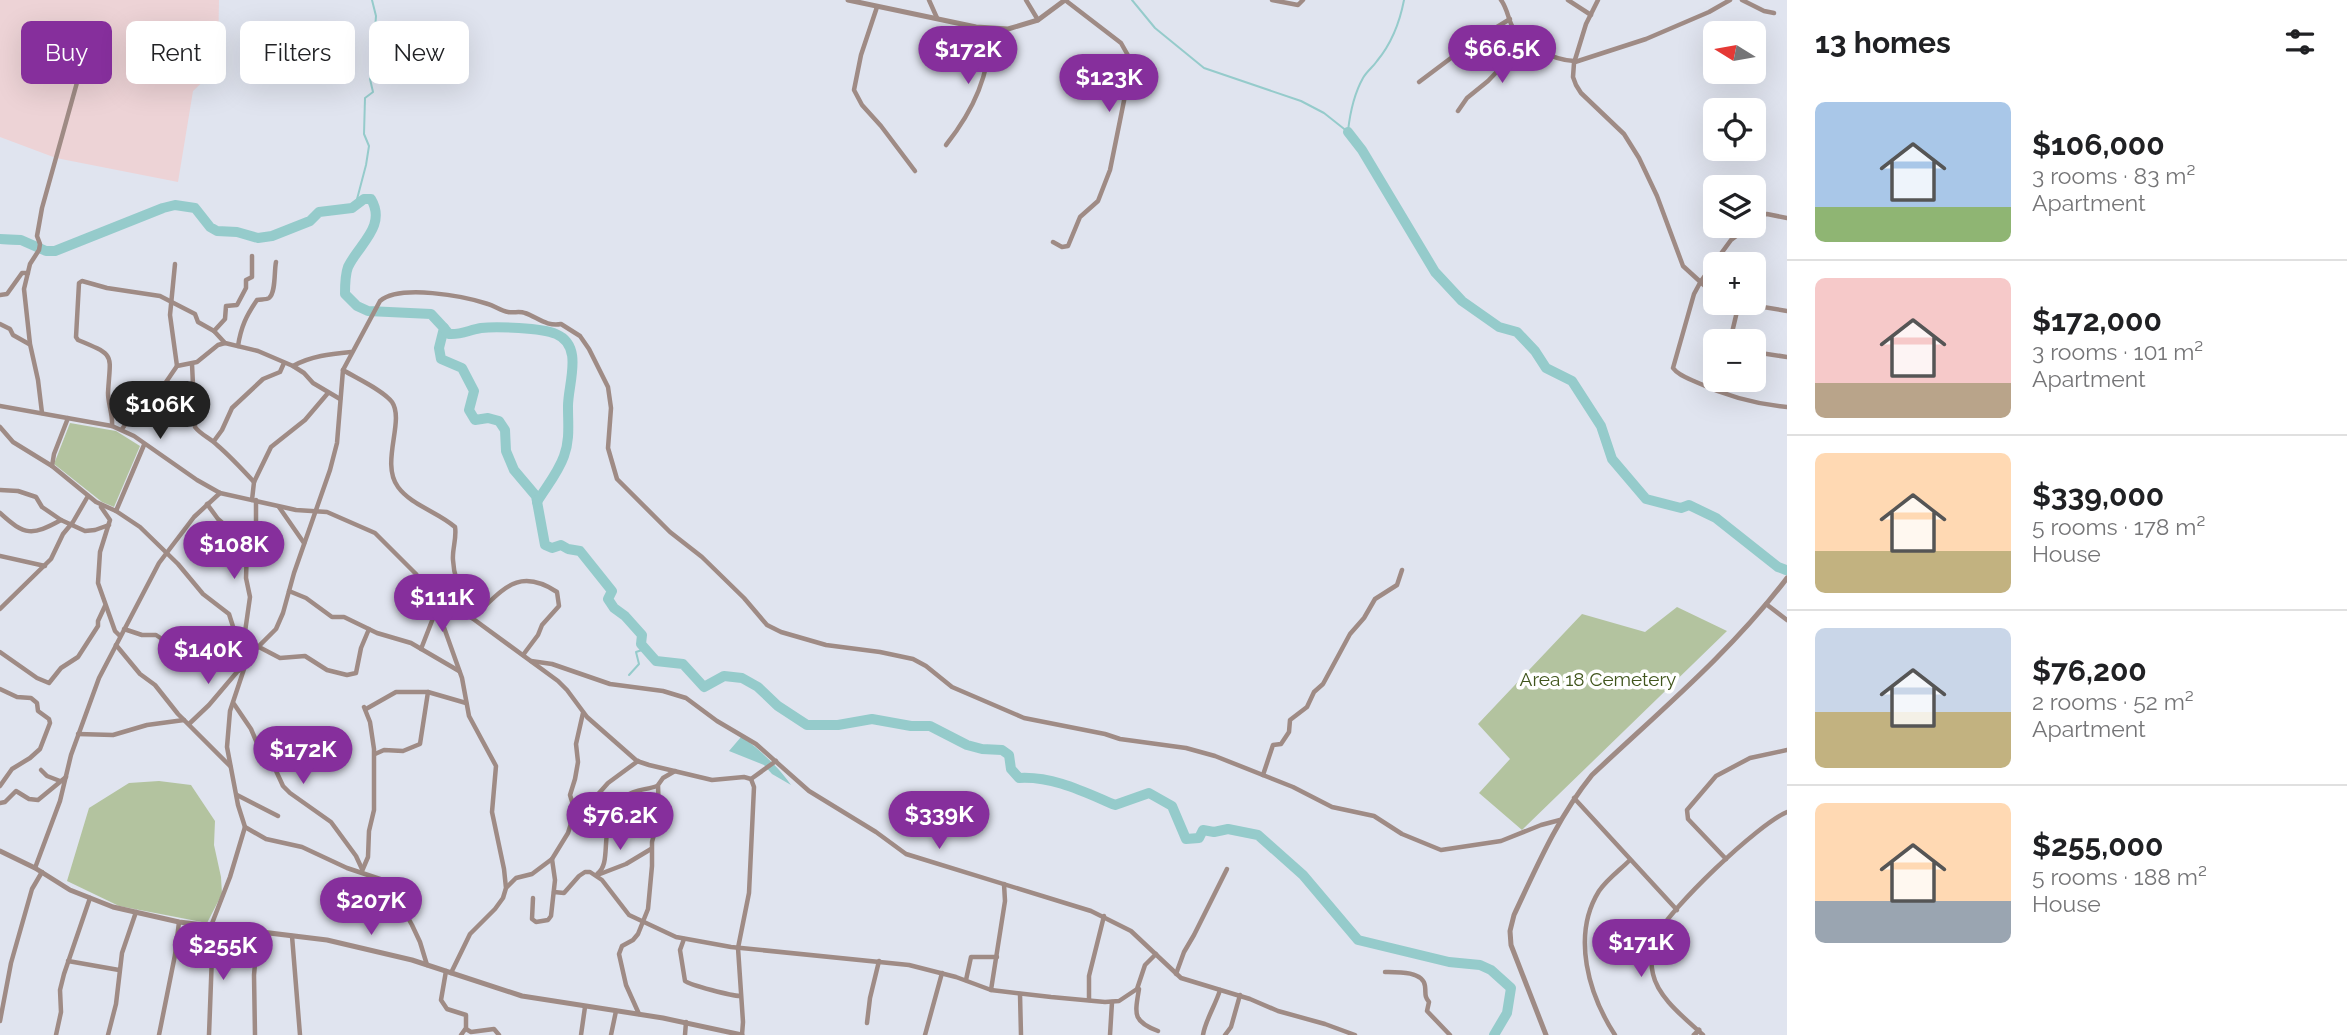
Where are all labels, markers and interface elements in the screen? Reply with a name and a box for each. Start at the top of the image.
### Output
chip: Buy [21,21,112,84]
chip: Rent [126,21,226,84]
chip: Filters [240,21,355,84]
chip: New [369,21,469,84]
north arrow [1703,21,1766,84]
map controls [1703,21,1766,392]
icon: filters [2281,23,2319,61]
pin: $66.5K [1445,25,1559,85]
text: 13 homes [1815,25,1951,60]
pin: $172K [919,27,1017,86]
text: $66.5K [1464,34,1540,61]
text: $172K [934,35,1002,62]
pin: $123K [1060,54,1158,114]
text: $123K [1075,63,1143,90]
button: locate [1703,98,1766,161]
text: $106,000 [2032,127,2165,162]
icon: home [1871,130,1955,214]
text: 3 rooms · 83 m² [2032,162,2195,189]
button: layers [1703,175,1766,238]
text: Apartment [2032,189,2146,216]
button: + [1703,252,1766,315]
text: $172,000 [2032,303,2162,338]
icon: home [1871,306,1955,390]
button: − [1703,329,1766,392]
text: 3 rooms · 101 m² [2032,338,2203,365]
text: Apartment [2032,365,2146,392]
pin: $106K [111,382,209,441]
text: $106K [125,390,195,417]
text: $339,000 [2032,478,2164,513]
icon: home [1871,481,1955,565]
text: 5 rooms · 178 m² [2032,513,2205,540]
pin: $108K [185,522,283,581]
text: $108K [199,530,269,557]
text: House [2032,540,2101,567]
pin: $111K [393,574,491,634]
text: $111K [410,583,474,610]
pin: $140K [159,626,257,686]
text: $140K [174,635,242,662]
text: $76,200 [2032,653,2147,688]
icon: home [1871,656,1955,740]
park label: Area 18 Cemetery [1520,668,1676,690]
text: 2 rooms · 52 m² [2032,688,2194,715]
text: Apartment [2032,715,2146,742]
pin: $172K [254,726,352,786]
text: $172K [269,735,337,762]
pin: $76.2K [563,792,677,852]
pin: $339K [890,792,988,851]
text: $339K [904,800,974,827]
text: $76.2K [583,801,657,828]
text: $255,000 [2032,828,2163,863]
icon: home [1871,831,1955,915]
text: 5 rooms · 188 m² [2032,863,2207,890]
pin: $207K [322,878,420,937]
text: $207K [336,886,406,913]
text: House [2032,890,2101,917]
pin: $171K [1592,920,1690,979]
pin: $255K [174,922,272,982]
text: $171K [1608,928,1674,955]
text: $255K [189,931,257,958]

